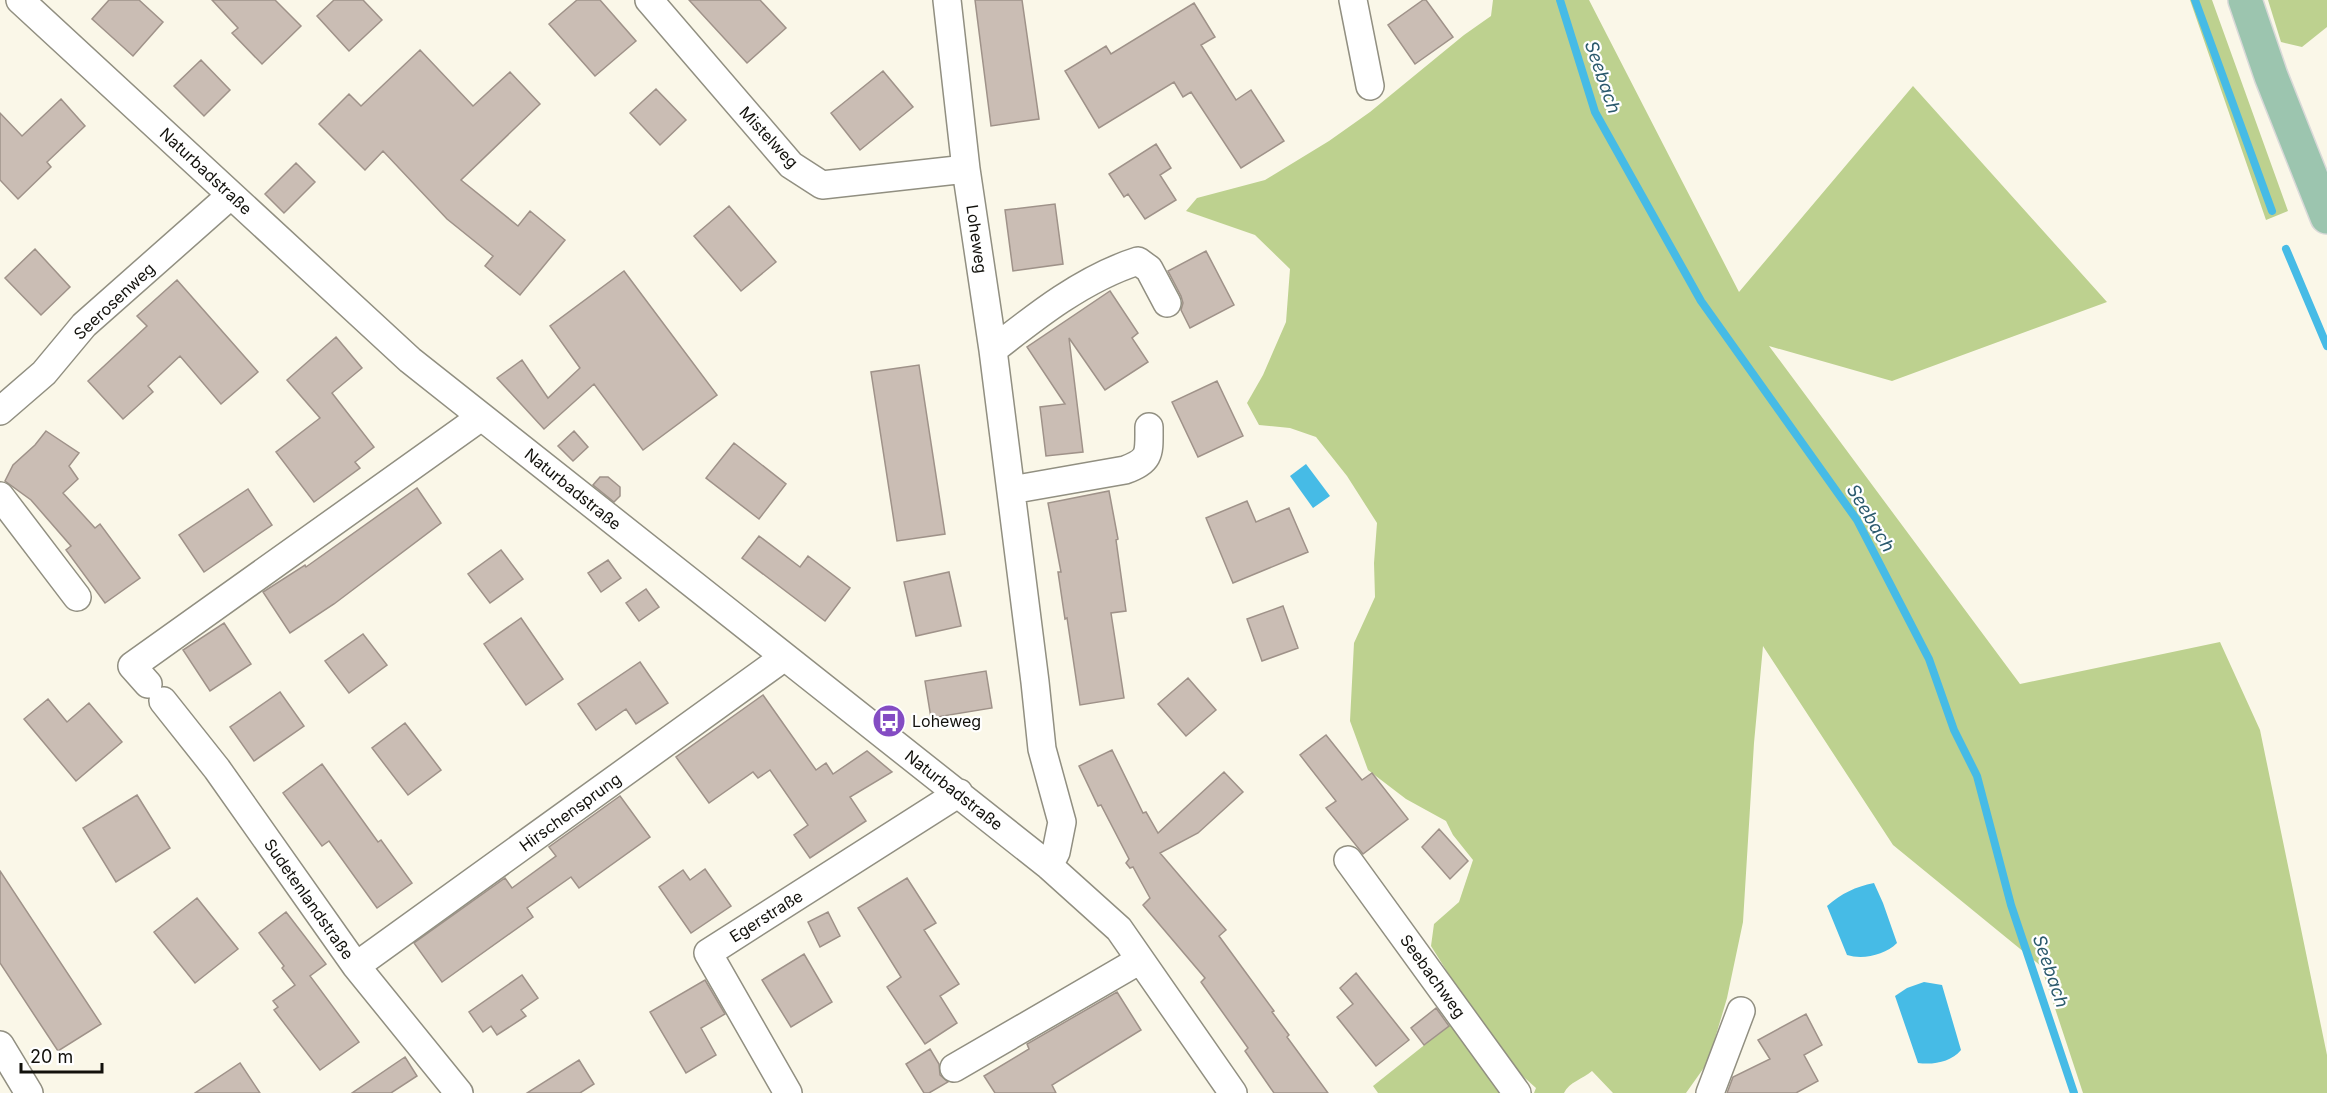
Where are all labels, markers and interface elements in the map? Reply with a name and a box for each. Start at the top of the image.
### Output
water label: Seebach [1581,38,1625,116]
street label: Mistelweg [735,102,803,172]
street label: Naturbadstraße [156,123,256,219]
street label: Loheweg [962,203,992,275]
street label: Seerosenweg [69,258,159,344]
street label: Naturbadstraße [521,444,625,534]
water label: Seebach [1843,480,1899,556]
bus stop icon: Loheweg [871,703,907,739]
place label: Loheweg [912,711,981,731]
street label: Naturbadstraße [901,746,1007,834]
street label: Hirschensprung [515,768,625,856]
street label: Sudetenlandstraße [260,835,358,963]
street label: Egerstraße [726,886,806,946]
street label: Seebachweg [1396,930,1470,1022]
water label: Seebach [2029,932,2073,1010]
scale bar [21,1036,102,1074]
text: 20 m [30,1046,73,1067]

